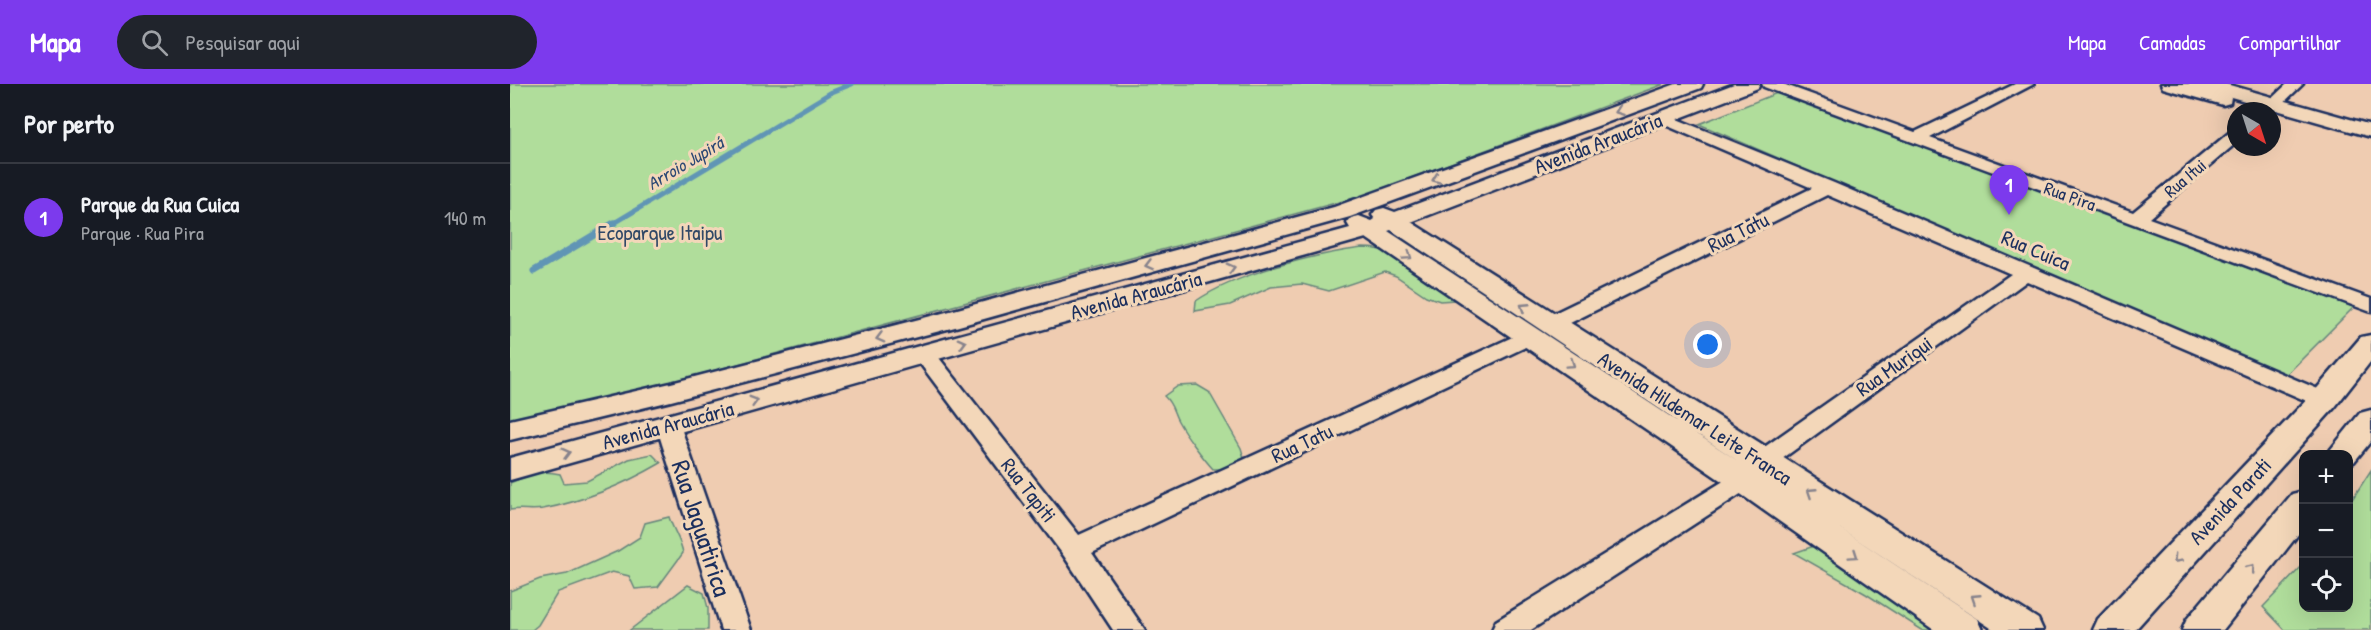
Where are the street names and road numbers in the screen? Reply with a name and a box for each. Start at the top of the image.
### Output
street label: Avenida Araucária [1530,105,1666,181]
street label: Rua Itui [2158,153,2212,203]
street label: Rua Pira [2041,175,2099,217]
street label: Rua Tatu [1703,205,1774,259]
street label: Rua Cuica [1997,223,2075,277]
street label: Avenida Araucária [1067,264,1205,326]
street label: Rua Muriqui [1850,329,1938,403]
street label: Avenida Hildemar Leite Franca [1592,344,1798,492]
street label: Avenida Araucária [599,394,737,456]
street label: Rua Tatu [1267,416,1338,470]
street label: Avenida Parati [2182,451,2278,551]
street label: Rua Tapiti [995,452,1063,528]
street label: Rua Jaguatirica [664,455,740,601]

